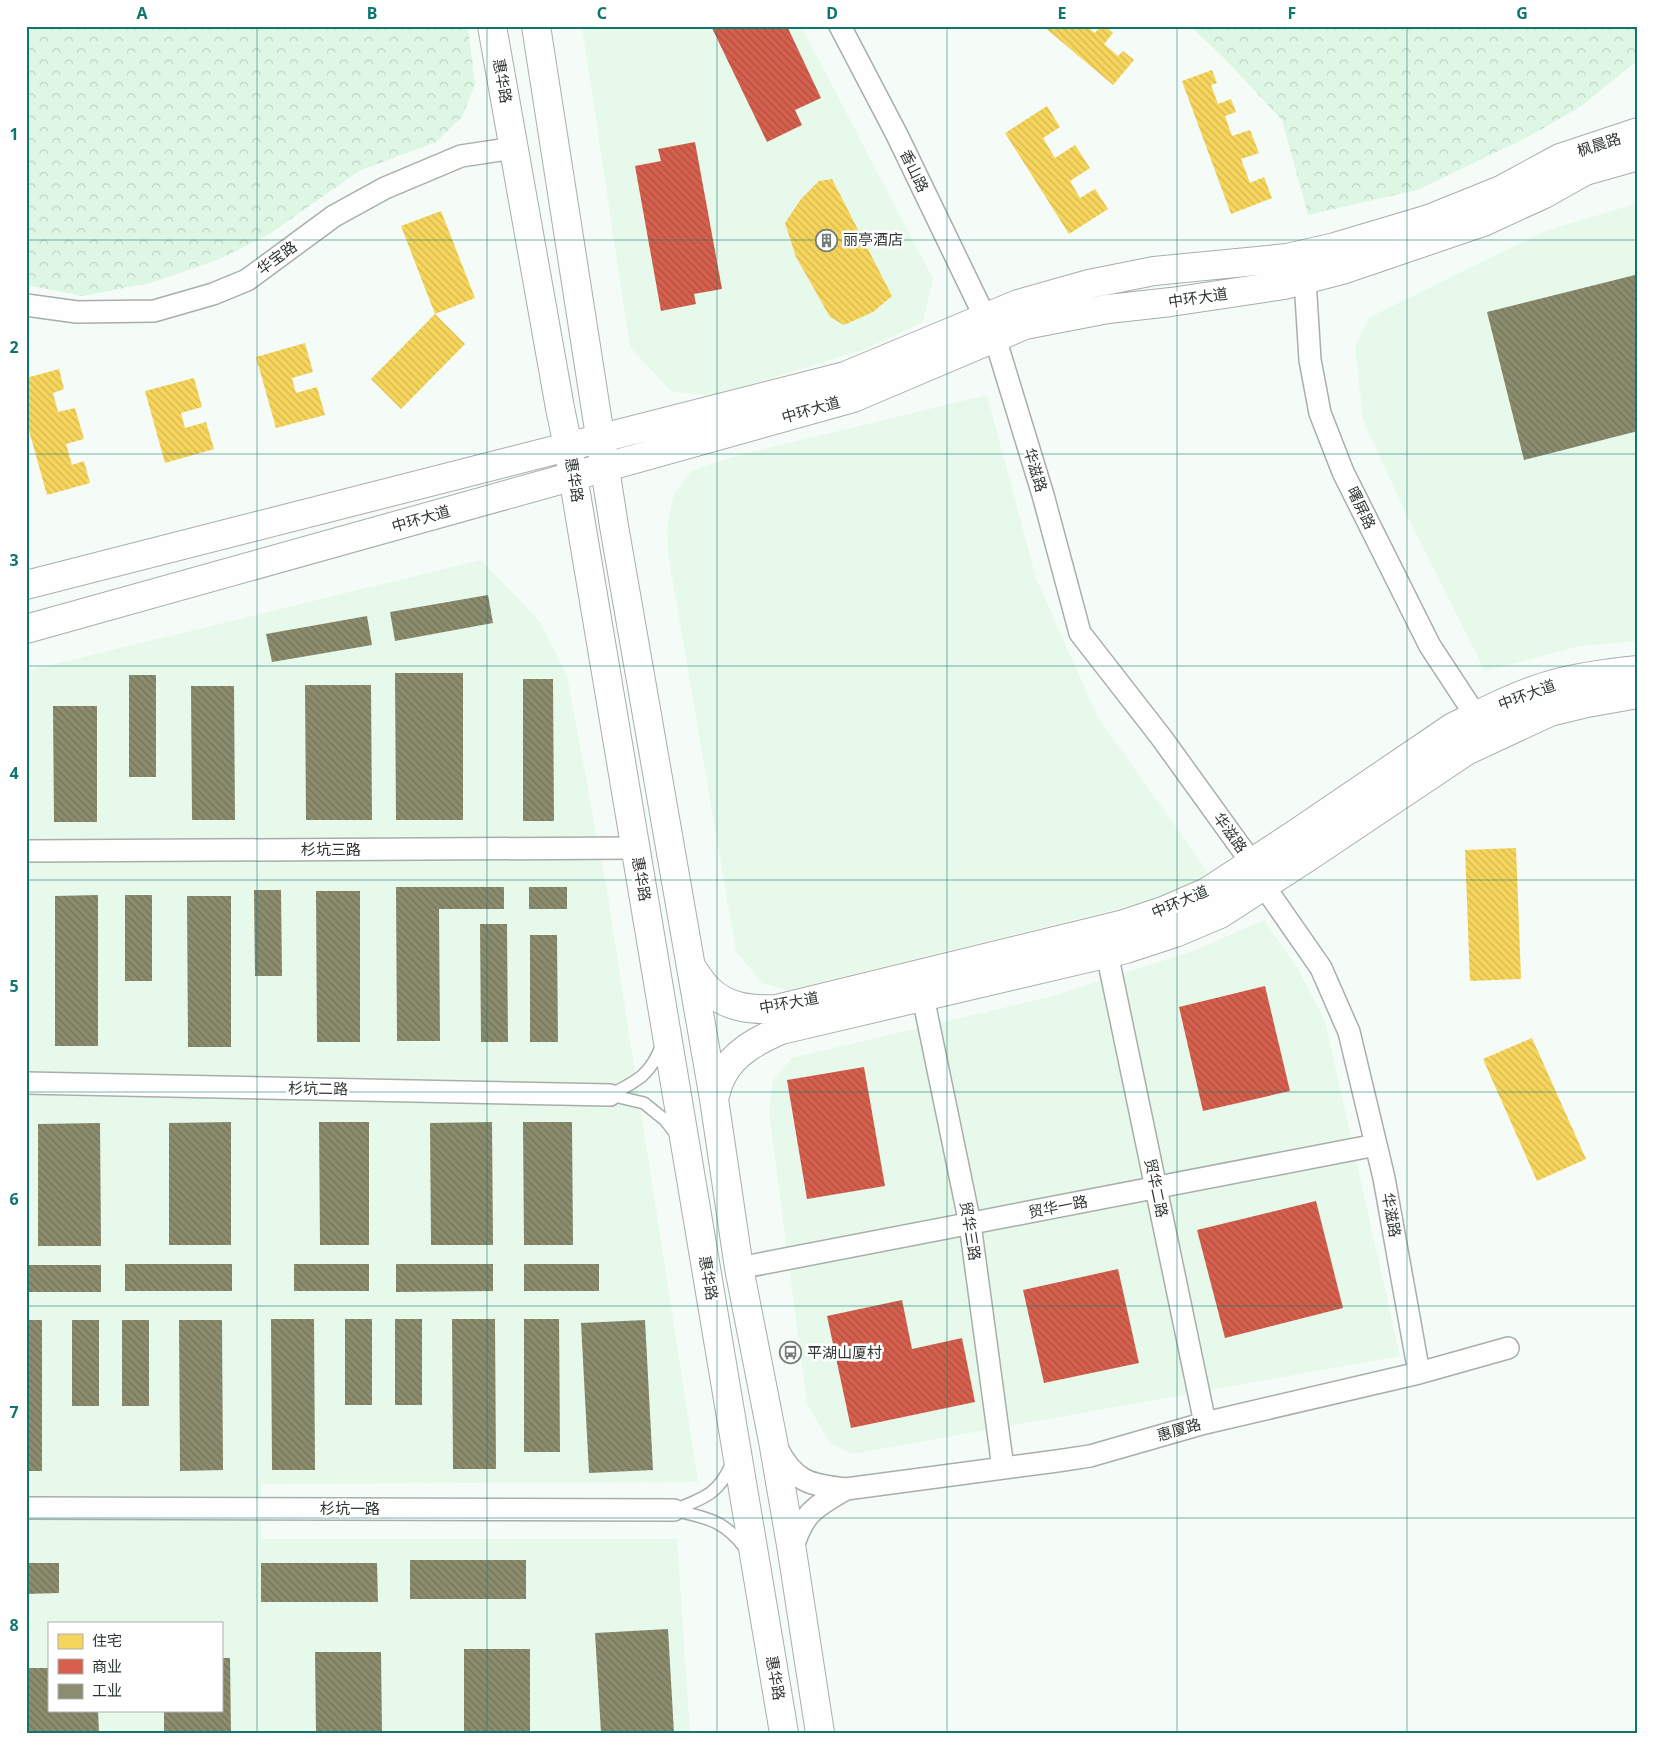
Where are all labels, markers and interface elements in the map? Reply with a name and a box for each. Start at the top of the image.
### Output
text: A [136,2,148,24]
text: B [367,2,377,24]
text: C [597,2,607,24]
text: D [826,2,838,24]
text: E [1058,2,1067,24]
text: F [1288,2,1296,24]
text: G [1516,2,1528,24]
street label: 惠华路 [489,57,517,105]
text: 1 [9,123,19,145]
street label: 枫晨路 [1574,128,1623,161]
street label: 香山路 [896,146,934,195]
building icon: 丽亭酒店 [815,228,839,252]
place label: 丽亭酒店 [843,229,903,249]
street label: 华宝路 [252,236,300,279]
street label: 中环大道 [1167,283,1229,311]
text: 2 [9,336,19,358]
street label: 中环大道 [779,391,842,427]
street label: 华滋路 [1020,445,1052,494]
street label: 惠华路 [562,456,588,504]
street label: 曙屏路 [1343,483,1381,532]
street label: 中环大道 [389,500,452,536]
text: 3 [9,549,19,571]
street label: 中环大道 [1495,674,1558,714]
text: 4 [9,762,19,784]
street label: 华滋路 [1209,808,1252,856]
street label: 杉坑三路 [301,839,361,859]
street label: 惠华路 [628,855,656,903]
street label: 中环大道 [1148,880,1211,922]
text: 5 [9,975,19,997]
street label: 中环大道 [758,987,820,1017]
street label: 杉坑二路 [288,1077,348,1099]
street label: 贸华二路 [1141,1156,1173,1219]
text: 6 [9,1188,19,1210]
street label: 贸华一路 [1026,1190,1089,1222]
street label: 华滋路 [1378,1191,1406,1239]
street label: 贸华三路 [956,1200,986,1262]
street label: 惠华路 [695,1254,723,1302]
bus stop icon: 平湖山厦村 [779,1341,803,1365]
place label: 平湖山厦村 [807,1342,882,1362]
text: 7 [9,1401,19,1423]
street label: 惠厦路 [1154,1413,1203,1445]
street label: 杉坑一路 [320,1498,380,1518]
text: 8 [9,1614,19,1636]
legend [48,1622,222,1712]
text: 住宅 [92,1630,122,1650]
street label: 惠华路 [762,1654,790,1702]
text: 商业 [92,1656,122,1676]
text: 工业 [92,1680,122,1700]

